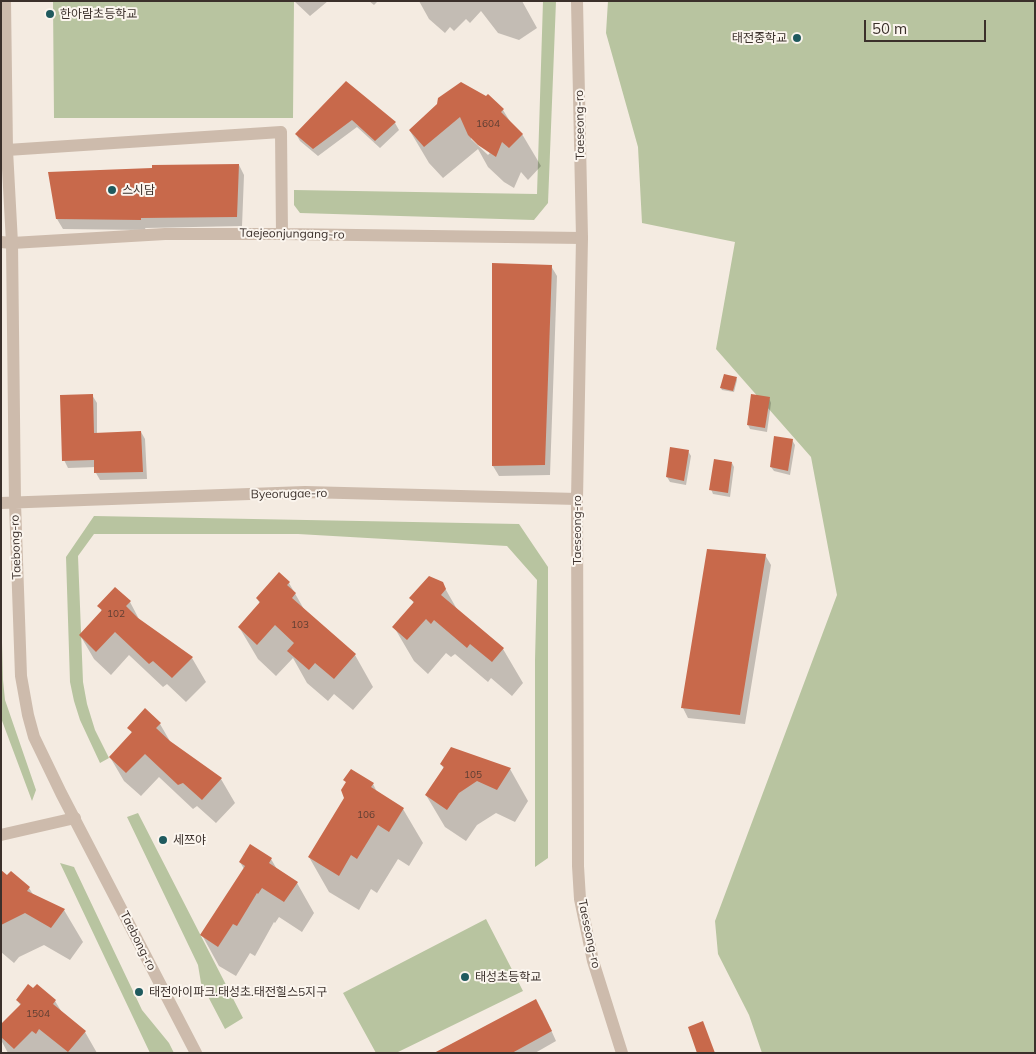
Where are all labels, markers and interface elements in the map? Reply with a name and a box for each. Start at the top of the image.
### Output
place label: 한아람초등학교 [60,7,137,21]
marker: 한아람초등학교 [44,8,56,20]
scale bar [866,10,988,42]
text: 50 m [872,19,907,38]
place label: 태전중학교 [732,31,787,45]
marker: 태전중학교 [791,32,803,44]
street label: Taeseong-ro [572,90,588,160]
house number: 1604 [476,118,500,130]
place label: 스시담 [122,183,155,197]
marker: 스시담 [106,184,118,196]
street label: Taejeonjungang-ro [239,226,345,242]
street label: Byeorugae-ro [251,486,327,502]
street label: Taeseong-ro [570,495,584,565]
street label: Taebong-ro [8,514,24,580]
house number: 102 [107,608,125,620]
house number: 103 [291,619,309,631]
house number: 105 [464,769,482,781]
house number: 106 [357,809,375,821]
place label: 세쯔야 [173,833,206,847]
marker: 세쯔야 [157,834,169,846]
street label: Taeseong-ro [575,898,603,970]
street label: Taebong-ro [117,909,159,973]
place label: 태성초등학교 [475,970,541,984]
marker: 태성초등학교 [459,971,471,983]
place label: 태전아이파크.태성초.태전힐스5지구 [149,985,327,999]
marker: 태전아이파크.태성초.태전힐스5지구 [133,986,145,998]
house number: 1504 [26,1008,50,1020]

